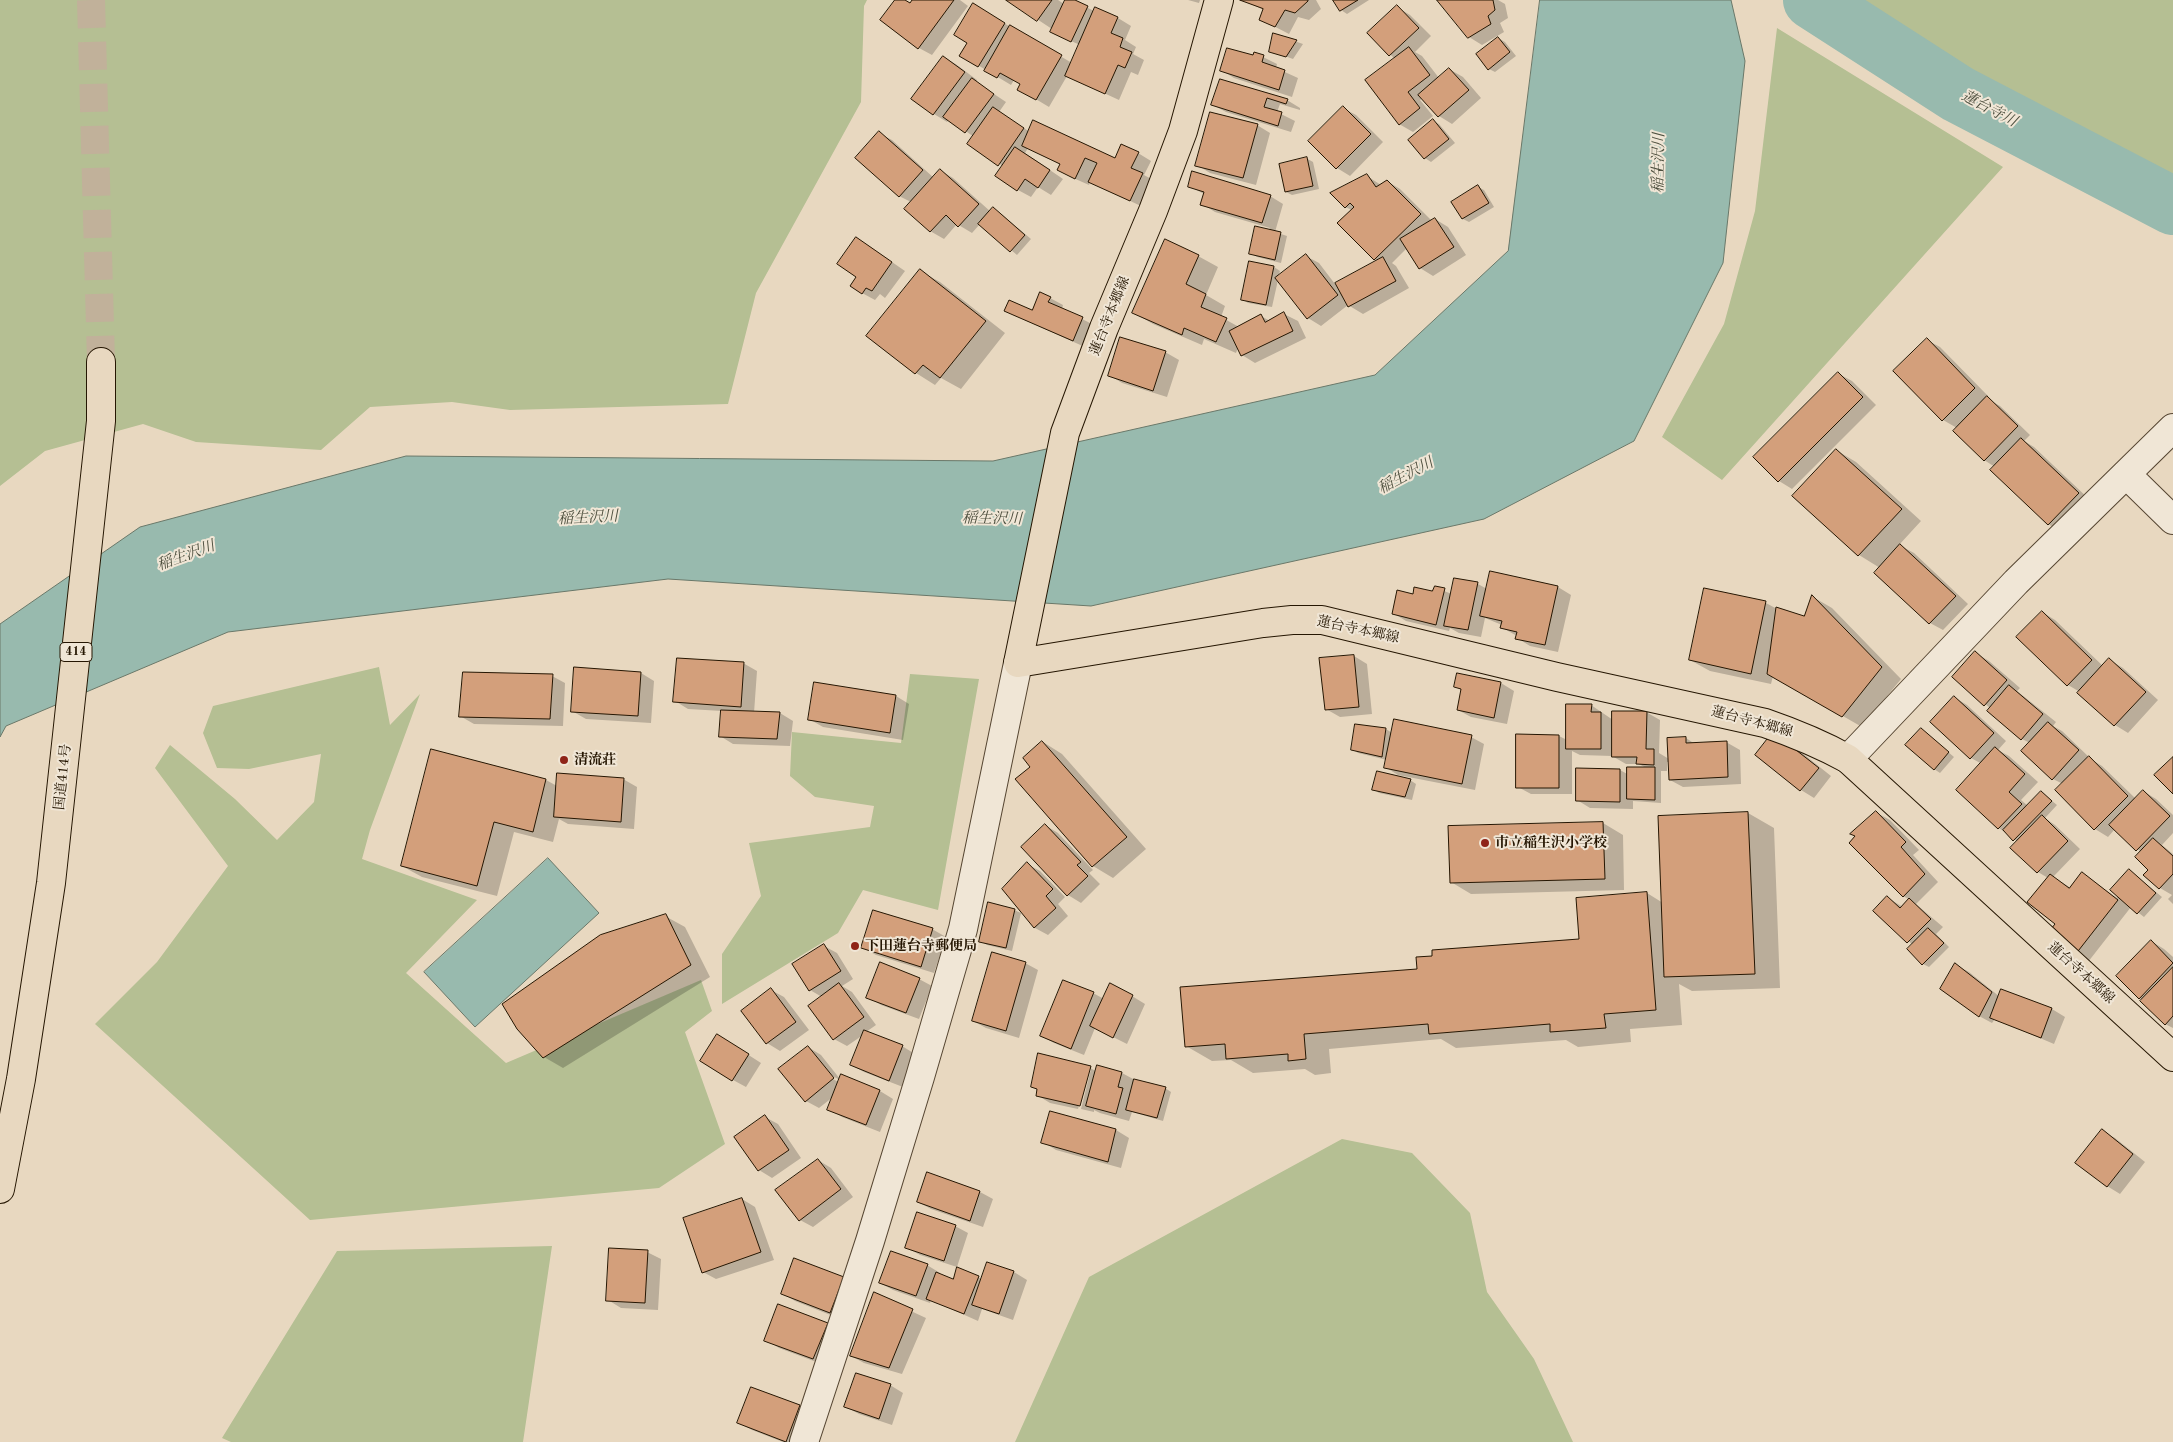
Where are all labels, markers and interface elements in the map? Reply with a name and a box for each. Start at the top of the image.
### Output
water label: 蓮台寺川 [1958,87,2020,131]
water label: 稲生沢川 [1649,133,1669,193]
street label: 蓮台寺本郷線 [1086,274,1134,358]
water label: 稲生沢川 [1375,454,1437,498]
water label: 稲生沢川 [558,507,618,529]
water label: 稲生沢川 [962,509,1022,529]
water label: 稲生沢川 [155,537,217,575]
street label: 蓮台寺本郷線 [1315,613,1401,647]
road number: 414 [60,642,92,662]
street label: 蓮台寺本郷線 [1709,703,1795,741]
street label: 国道414号 [51,743,75,811]
place label: 清流荘 [574,752,616,768]
marker: 清流荘 [558,754,570,766]
place label: 市立稲生沢小学校 [1495,835,1607,851]
marker: 市立稲生沢小学校 [1479,837,1491,849]
place label: 下田蓮台寺郵便局 [865,938,977,954]
street label: 蓮台寺本郷線 [2044,939,2118,1007]
marker: 下田蓮台寺郵便局 [849,940,861,952]

